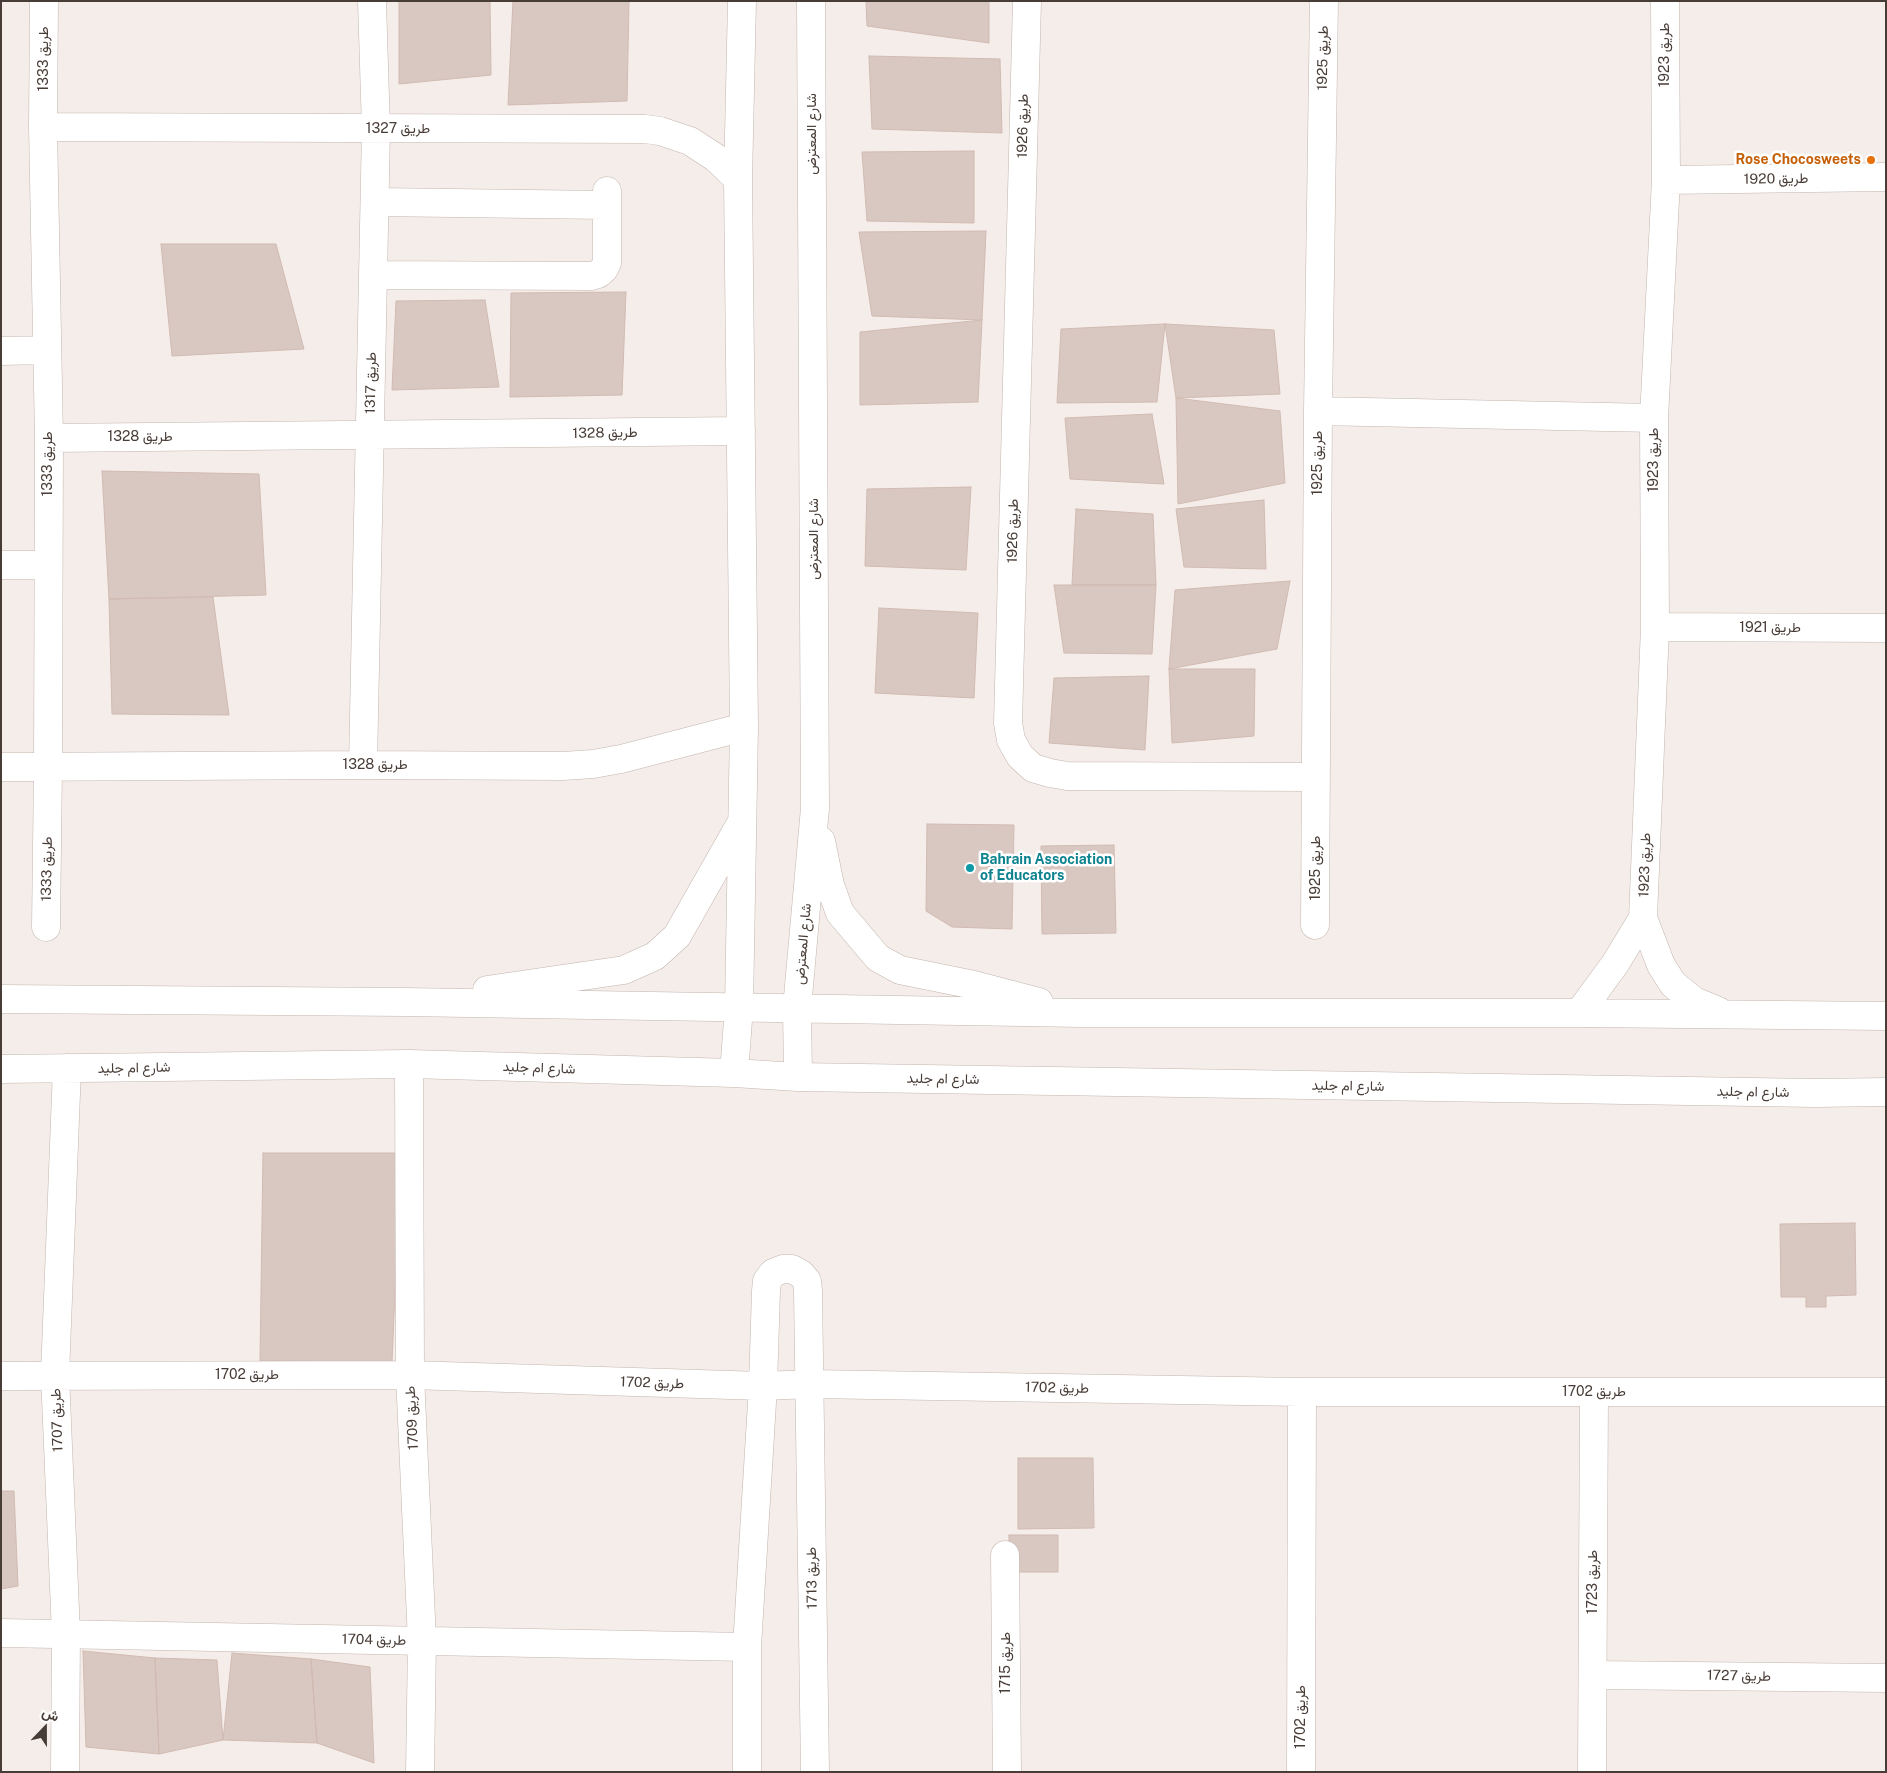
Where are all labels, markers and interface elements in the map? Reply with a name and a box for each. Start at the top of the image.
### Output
street label: طريق 1923 [1657,23,1673,87]
street label: طريق 1925 [1314,25,1332,91]
street label: طريق 1333 [36,26,52,92]
street label: شارع المعترض [804,93,820,175]
street label: طريق 1926 [1014,94,1032,158]
street label: طريق 1327 [366,121,430,137]
place label: Rose Chocosweets [1736,152,1861,168]
marker: Rose Chocosweets [1865,154,1877,166]
street label: طريق 1920 [1744,170,1808,188]
street label: طريق 1317 [362,352,380,414]
street label: طريق 1328 [572,424,638,442]
street label: طريق 1923 [1646,428,1662,492]
street label: طريق 1328 [107,429,173,445]
street label: طريق 1333 [40,431,56,497]
street label: طريق 1925 [1310,431,1326,495]
street label: شارع المعترض [806,498,822,580]
street label: طريق 1926 [1004,499,1022,563]
street label: طريق 1921 [1739,620,1801,636]
street label: طريق 1328 [342,757,408,773]
street label: طريق 1923 [1635,832,1655,898]
street label: طريق 1333 [38,836,56,902]
street label: طريق 1925 [1308,836,1324,900]
place label: Bahrain Association of Educators [980,852,1112,884]
marker: Bahrain Association of Educators [964,862,976,874]
street label: شارع المعترض [791,903,815,985]
street label: شارع ام جليد [502,1058,576,1078]
street label: شارع ام جليد [97,1059,171,1077]
street label: شارع ام جليد [906,1070,980,1088]
street label: شارع ام جليد [1311,1077,1385,1095]
street label: شارع ام جليد [1716,1083,1790,1101]
street label: طريق 1702 [215,1367,279,1383]
street label: طريق 1702 [620,1373,684,1393]
street label: طريق 1702 [1025,1379,1089,1397]
street label: طريق 1702 [1562,1384,1626,1400]
street label: طريق 1709 [402,1386,422,1450]
street label: طريق 1707 [47,1388,67,1452]
street label: طريق 1713 [803,1547,821,1609]
street label: طريق 1723 [1585,1550,1601,1614]
street label: طريق 1704 [342,1631,406,1649]
street label: طريق 1715 [998,1632,1014,1694]
street label: طريق 1727 [1707,1667,1771,1685]
street label: طريق 1702 [1293,1685,1309,1749]
north arrow [20,1703,70,1753]
text: ش [40,1704,61,1725]

